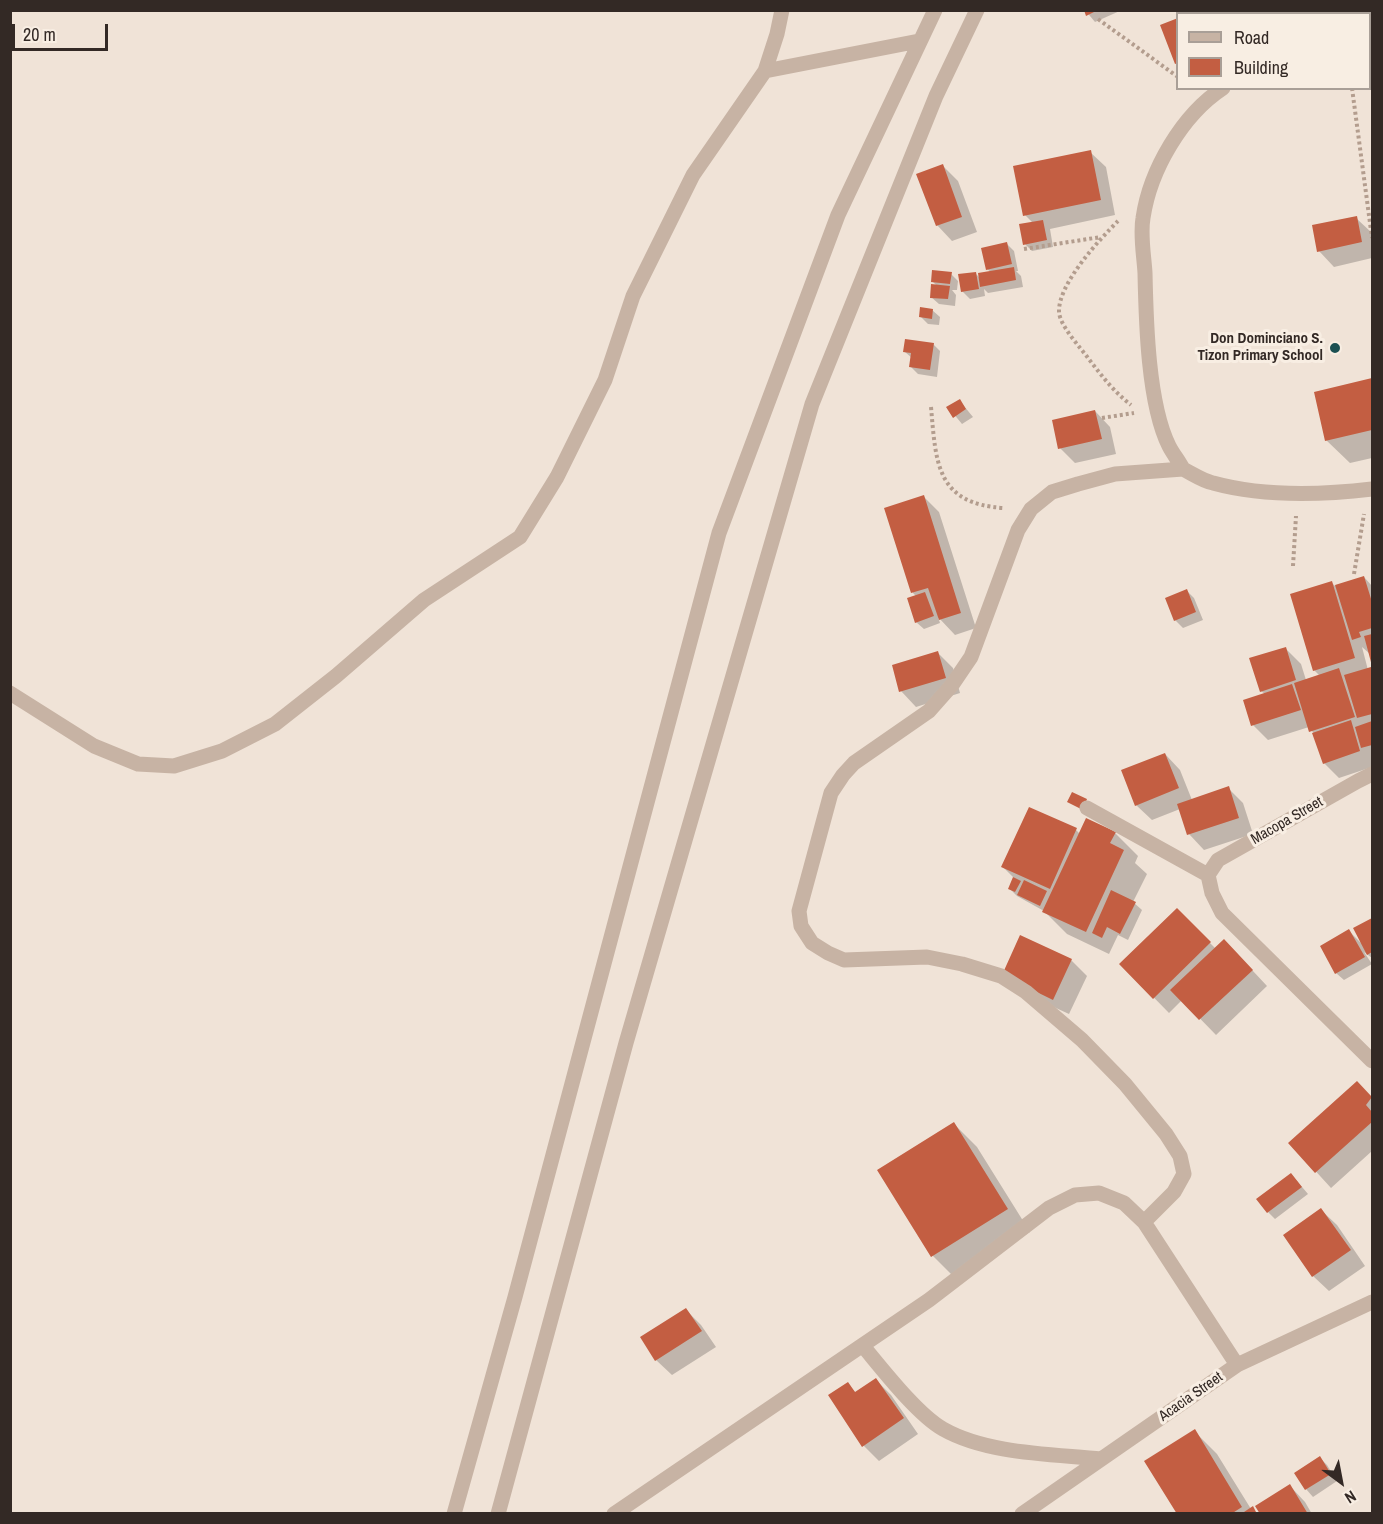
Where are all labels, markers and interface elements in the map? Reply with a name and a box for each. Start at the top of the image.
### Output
scale bar [15,12,111,50]
legend [1176,12,1371,90]
text: 20 m [23,22,56,47]
text: Road [1234,25,1269,50]
text: Building [1234,55,1288,80]
place label: Don Dominciano S. Tizon Primary School [1197,330,1323,365]
marker: Don Dominciano S. Tizon Primary School [1328,341,1342,355]
street label: Macopa Street [1248,793,1326,849]
street label: Acacia Street [1156,1368,1226,1426]
north arrow [1311,1452,1371,1512]
text: N [1341,1485,1360,1509]

